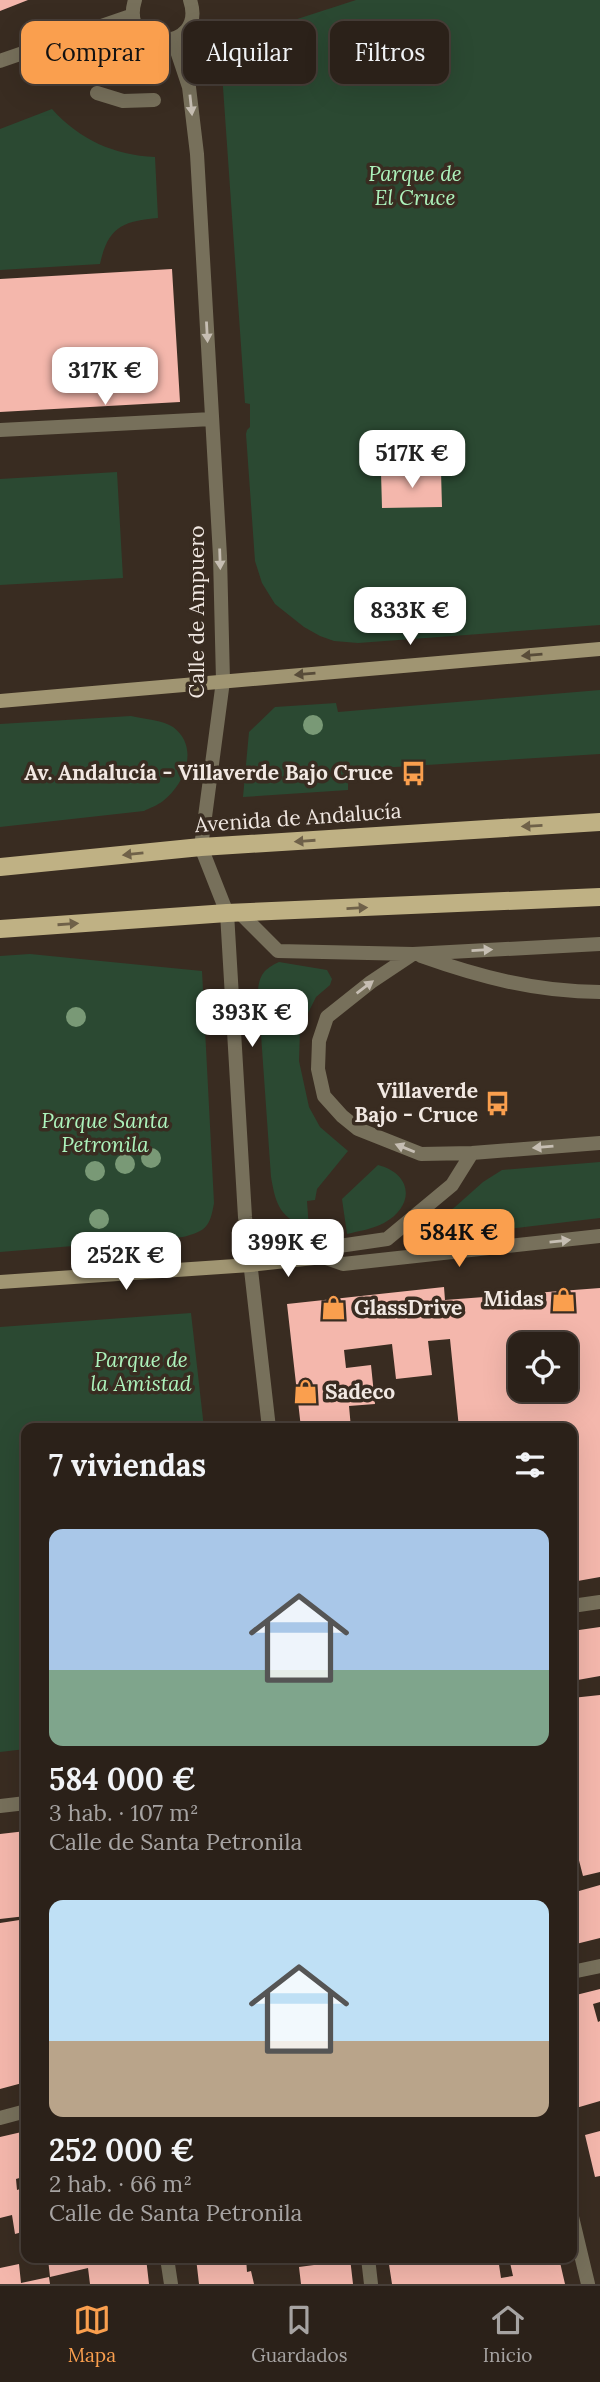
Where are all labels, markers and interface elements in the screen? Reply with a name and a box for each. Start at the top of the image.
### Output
chip: Comprar [21,21,169,84]
chip: Alquilar [183,21,316,84]
chip: Filtros [330,21,449,84]
one-way arrow [186,94,197,116]
park label: Parque de El Cruce [368,160,462,211]
one-way arrow [201,321,212,343]
pin: 317K € [48,348,162,407]
text: 317K € [68,355,142,384]
pin: 517K € [355,430,469,490]
text: 517K € [375,438,449,467]
street label: Calle de Ampuero [183,526,210,698]
one-way arrow [215,548,226,570]
pin: 833K € [353,588,467,647]
text: 833K € [370,595,450,624]
one-way arrow [521,650,543,661]
one-way arrow [294,669,316,680]
place label: Av. Andalucía - Villaverde Bajo Cruce [24,759,393,786]
bus stop icon: Av. Andalucía - Villaverde Bajo Cruce [399,759,427,787]
street label: Avenida de Andalucía [193,797,402,838]
one-way arrow [521,821,543,832]
one-way arrow [294,836,316,847]
one-way arrow [122,849,144,860]
one-way arrow [347,902,369,913]
one-way arrow [57,918,79,929]
one-way arrow [471,944,493,955]
one-way arrow [356,980,374,994]
pin: 393K € [195,990,309,1049]
text: 393K € [212,997,292,1026]
place label: Villaverde Bajo - Cruce [354,1077,478,1128]
bus stop icon: Villaverde Bajo - Cruce [484,1089,512,1117]
park label: Parque Santa Petronila [41,1107,169,1158]
one-way arrow [532,1142,554,1153]
one-way arrow [394,1143,415,1154]
pin: 584K € [402,1210,516,1269]
text: 584K € [419,1217,499,1246]
pin: 399K € [231,1220,345,1279]
text: 399K € [248,1227,328,1256]
pin: 252K € [69,1232,183,1292]
one-way arrow [549,1235,571,1246]
text: 252K € [87,1240,165,1269]
place label: Midas [483,1285,544,1312]
shop icon: Midas [550,1285,578,1313]
shop icon: GlassDrive [320,1294,348,1322]
place label: GlassDrive [354,1294,462,1321]
map controls [508,1332,578,1402]
button: locate [508,1332,578,1402]
park label: Parque de la Amistad [90,1346,192,1397]
shop icon: Sadeco [291,1378,319,1406]
place label: Sadeco [325,1378,395,1405]
text: 7 viviendas [49,1446,206,1484]
icon: filters [511,1446,549,1484]
icon: home [236,1575,362,1701]
text: 584 000 € [49,1760,196,1798]
text: 3 hab. · 107 m² [49,1798,199,1827]
text: Calle de Santa Petronila [49,1827,302,1856]
icon: home [236,1946,362,2072]
text: 252 000 € [49,2131,194,2169]
text: 2 hab. · 66 m² [49,2169,192,2198]
text: Calle de Santa Petronila [49,2198,302,2227]
tab: Mapa [68,2301,116,2367]
tab: Guardados [251,2301,347,2367]
tab: Inicio [483,2301,532,2367]

